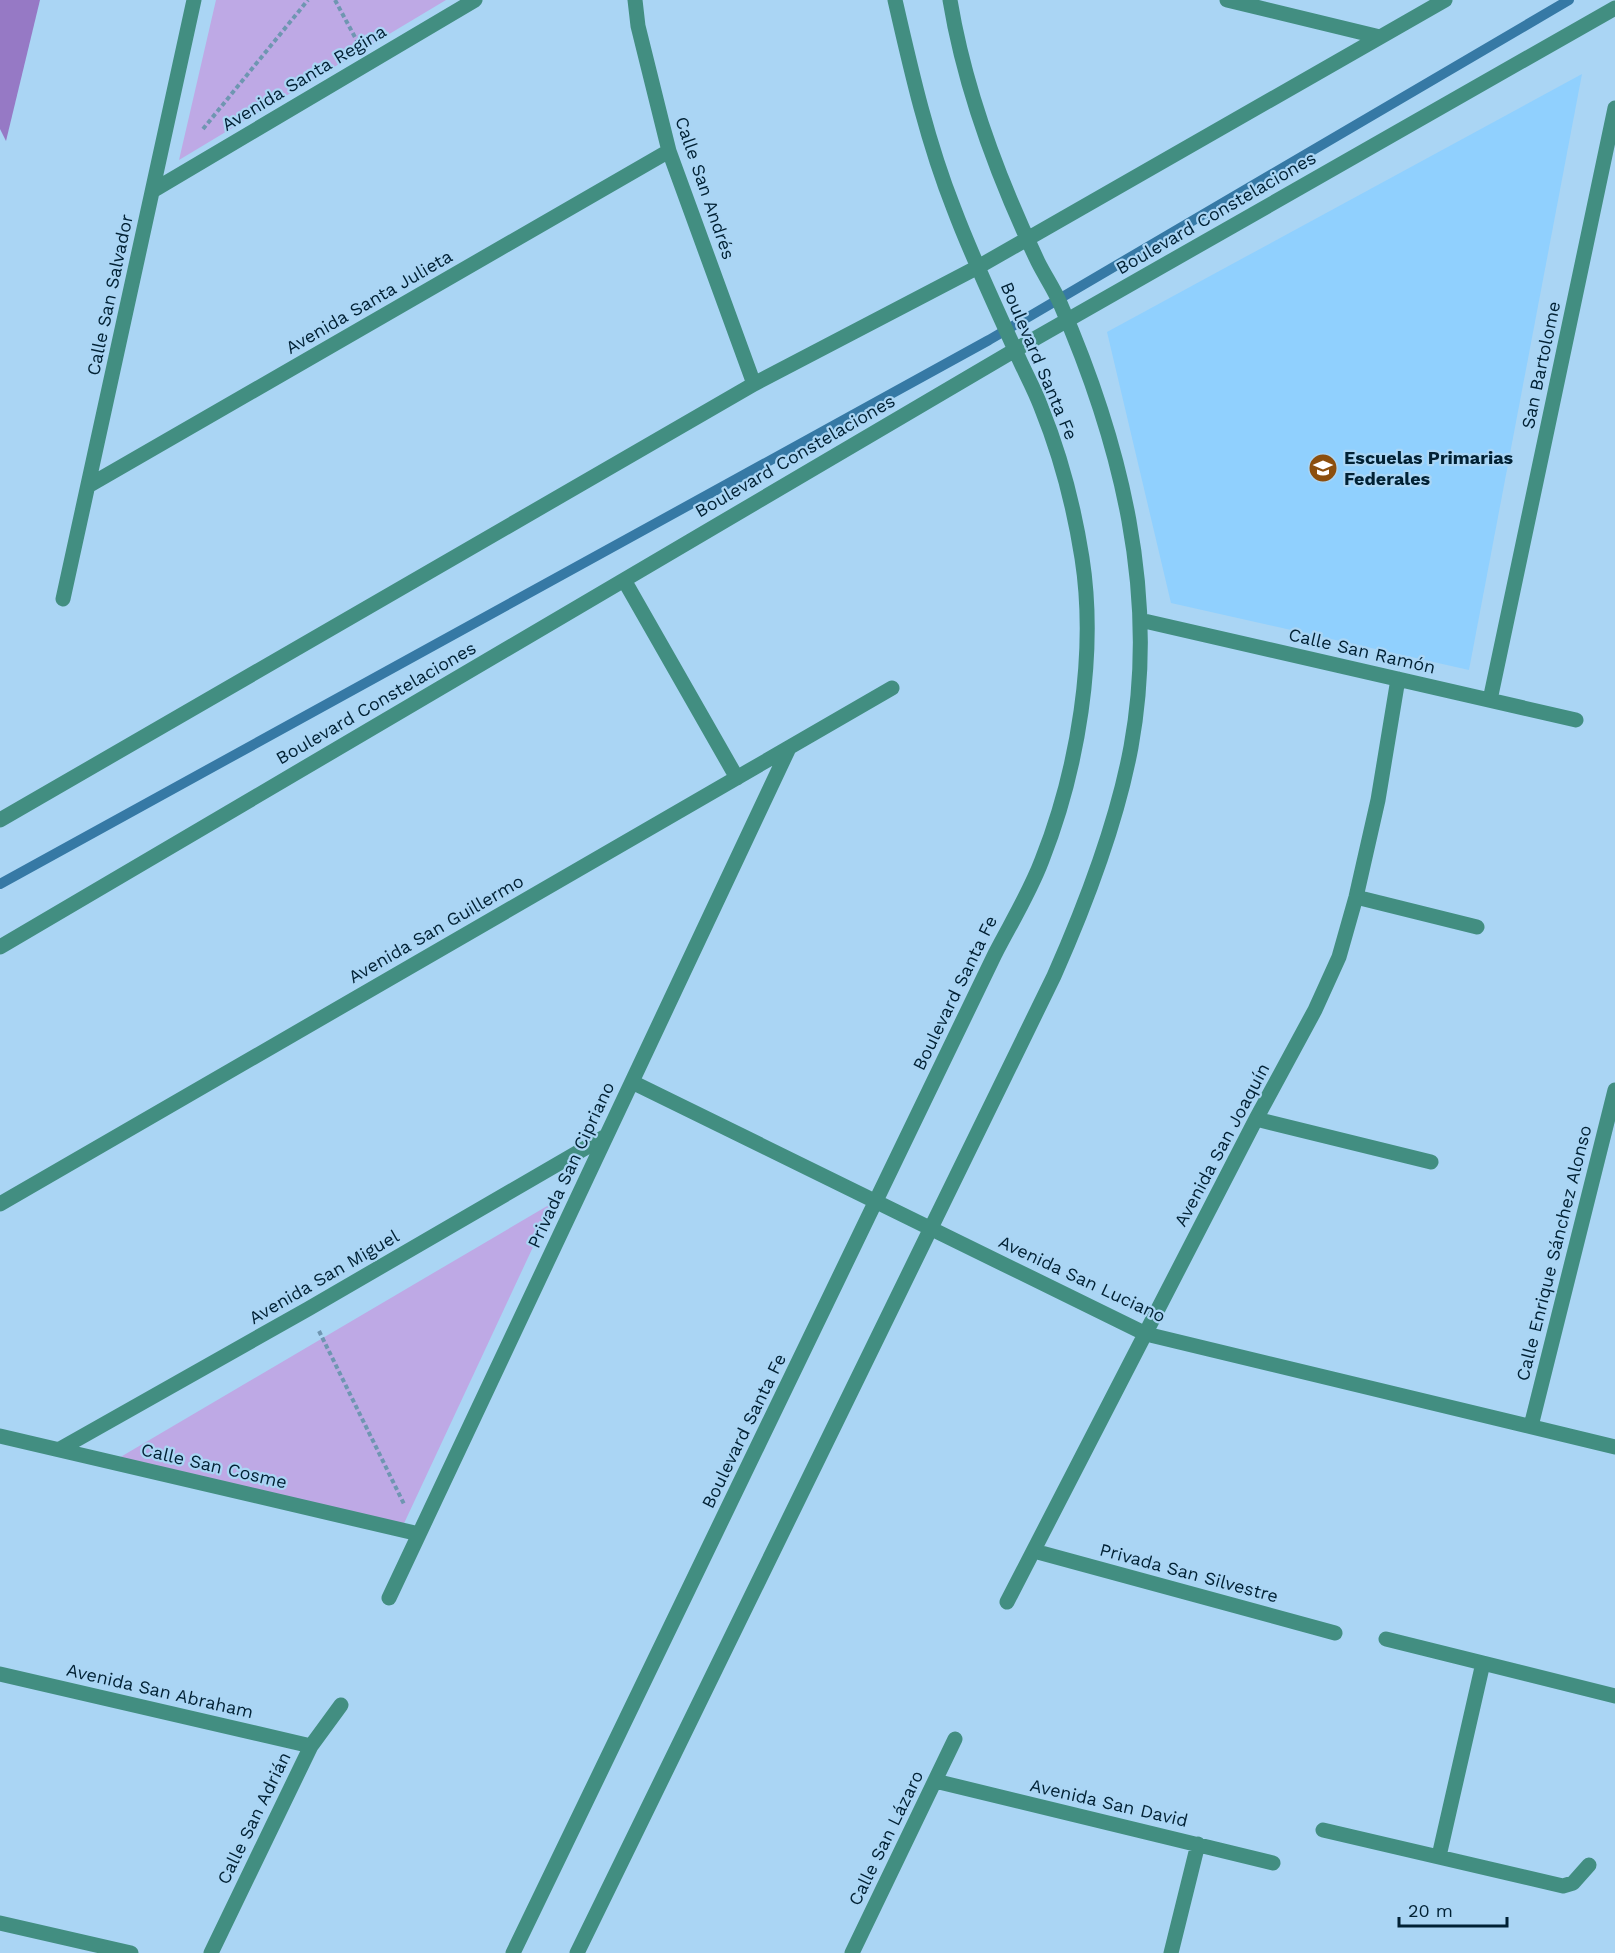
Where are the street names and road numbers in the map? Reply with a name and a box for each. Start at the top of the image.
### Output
street label: Avenida Santa Regina [218,20,390,135]
street label: Calle San Andrés [671,114,740,262]
street label: Boulevard Constelaciones [1112,147,1319,278]
street label: Calle San Salvador [82,212,137,377]
street label: Avenida Santa Julieta [282,245,456,358]
street label: Boulevard Santa Fe [997,279,1082,443]
street label: San Bartolome [1517,299,1564,431]
street label: Boulevard Constelaciones [691,390,898,521]
street label: Calle San Ramón [1287,623,1438,678]
street label: Boulevard Constelaciones [272,637,479,768]
street label: Avenida San Guillermo [344,870,527,987]
street label: Boulevard Santa Fe [908,912,1001,1074]
street label: Avenida San Joaquín [1170,1060,1274,1230]
street label: Privada San Cipriano [523,1078,618,1251]
street label: Calle Enrique Sánchez Alonso [1512,1123,1595,1383]
street label: Avenida San Miguel [245,1225,403,1328]
street label: Avenida San Luciano [995,1231,1169,1326]
street label: Boulevard Santa Fe [697,1350,790,1512]
street label: Calle San Cosme [139,1439,289,1493]
street label: Privada San Silvestre [1098,1539,1281,1606]
street label: Avenida San Abraham [65,1659,256,1722]
street label: Calle San Adrián [212,1748,295,1887]
street label: Calle San Lázaro [844,1767,927,1909]
street label: Avenida San David [1028,1774,1190,1831]

